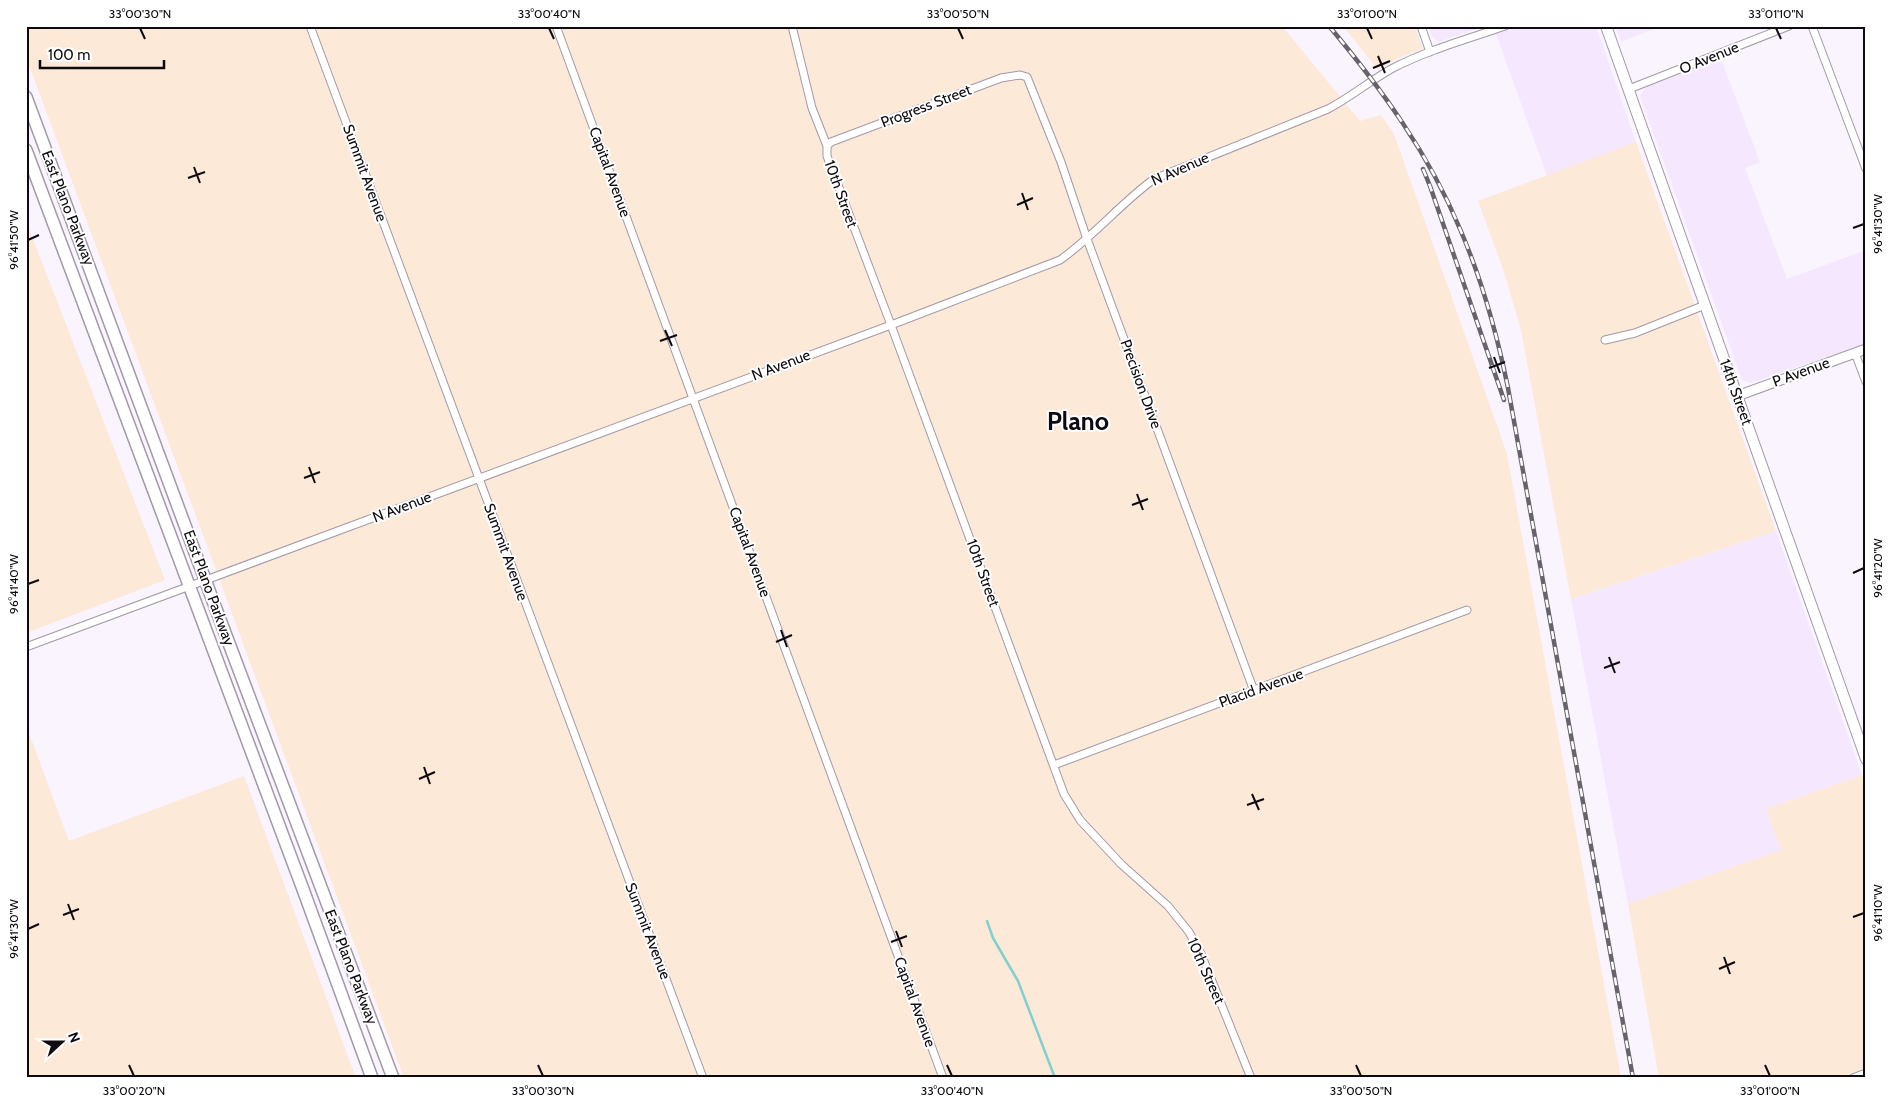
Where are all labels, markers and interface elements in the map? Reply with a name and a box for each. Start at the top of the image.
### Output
text: 33°00'30"N [109,6,171,21]
text: 33°00'40"N [518,6,580,21]
text: 33°00'50"N [927,6,989,21]
text: 33°01'00"N [1337,6,1397,21]
text: 33°01'10"N [1748,6,1804,21]
scale bar [40,38,164,70]
street label: O Avenue [1677,38,1742,78]
text: 100 m [48,46,90,64]
street label: Progress Street [878,81,974,131]
street label: Summit Avenue [339,122,391,224]
street label: Capital Avenue [585,124,635,220]
street label: East Plano Parkway [38,148,98,268]
street label: N Avenue [1148,148,1212,190]
street label: 10th Street [820,158,862,230]
text: 96°41'30"W [1870,194,1885,254]
text: 96°41'50"W [6,210,21,270]
street label: Precision Drive [1117,337,1166,431]
street label: N Avenue [749,345,813,384]
street label: P Avenue [1770,353,1832,391]
street label: 14th Street [1716,357,1756,427]
district label: Plano [1047,406,1109,436]
street label: N Avenue [370,487,434,526]
street label: Summit Avenue [480,501,532,603]
street label: Capital Avenue [725,504,775,600]
street label: East Plano Parkway [180,528,238,649]
street label: 10th Street [962,537,1004,609]
text: 96°41'20"W [1870,538,1885,598]
text: 96°41'40"W [6,553,21,614]
street label: Placid Avenue [1216,664,1306,712]
street label: Summit Avenue [621,880,675,982]
text: 96°41'10"W [1870,884,1885,942]
text: 96°41'30"W [6,899,21,959]
street label: East Plano Parkway [321,907,381,1027]
street label: 10th Street [1183,935,1229,1007]
street label: Capital Avenue [890,954,940,1050]
north arrow [38,1016,88,1066]
text: N [64,1029,84,1045]
text: 33°00'20"N [103,1083,165,1098]
text: 33°00'30"N [512,1083,574,1098]
text: 33°00'40"N [921,1083,983,1098]
text: 33°00'50"N [1330,1083,1392,1098]
text: 33°01'00"N [1740,1083,1800,1098]

